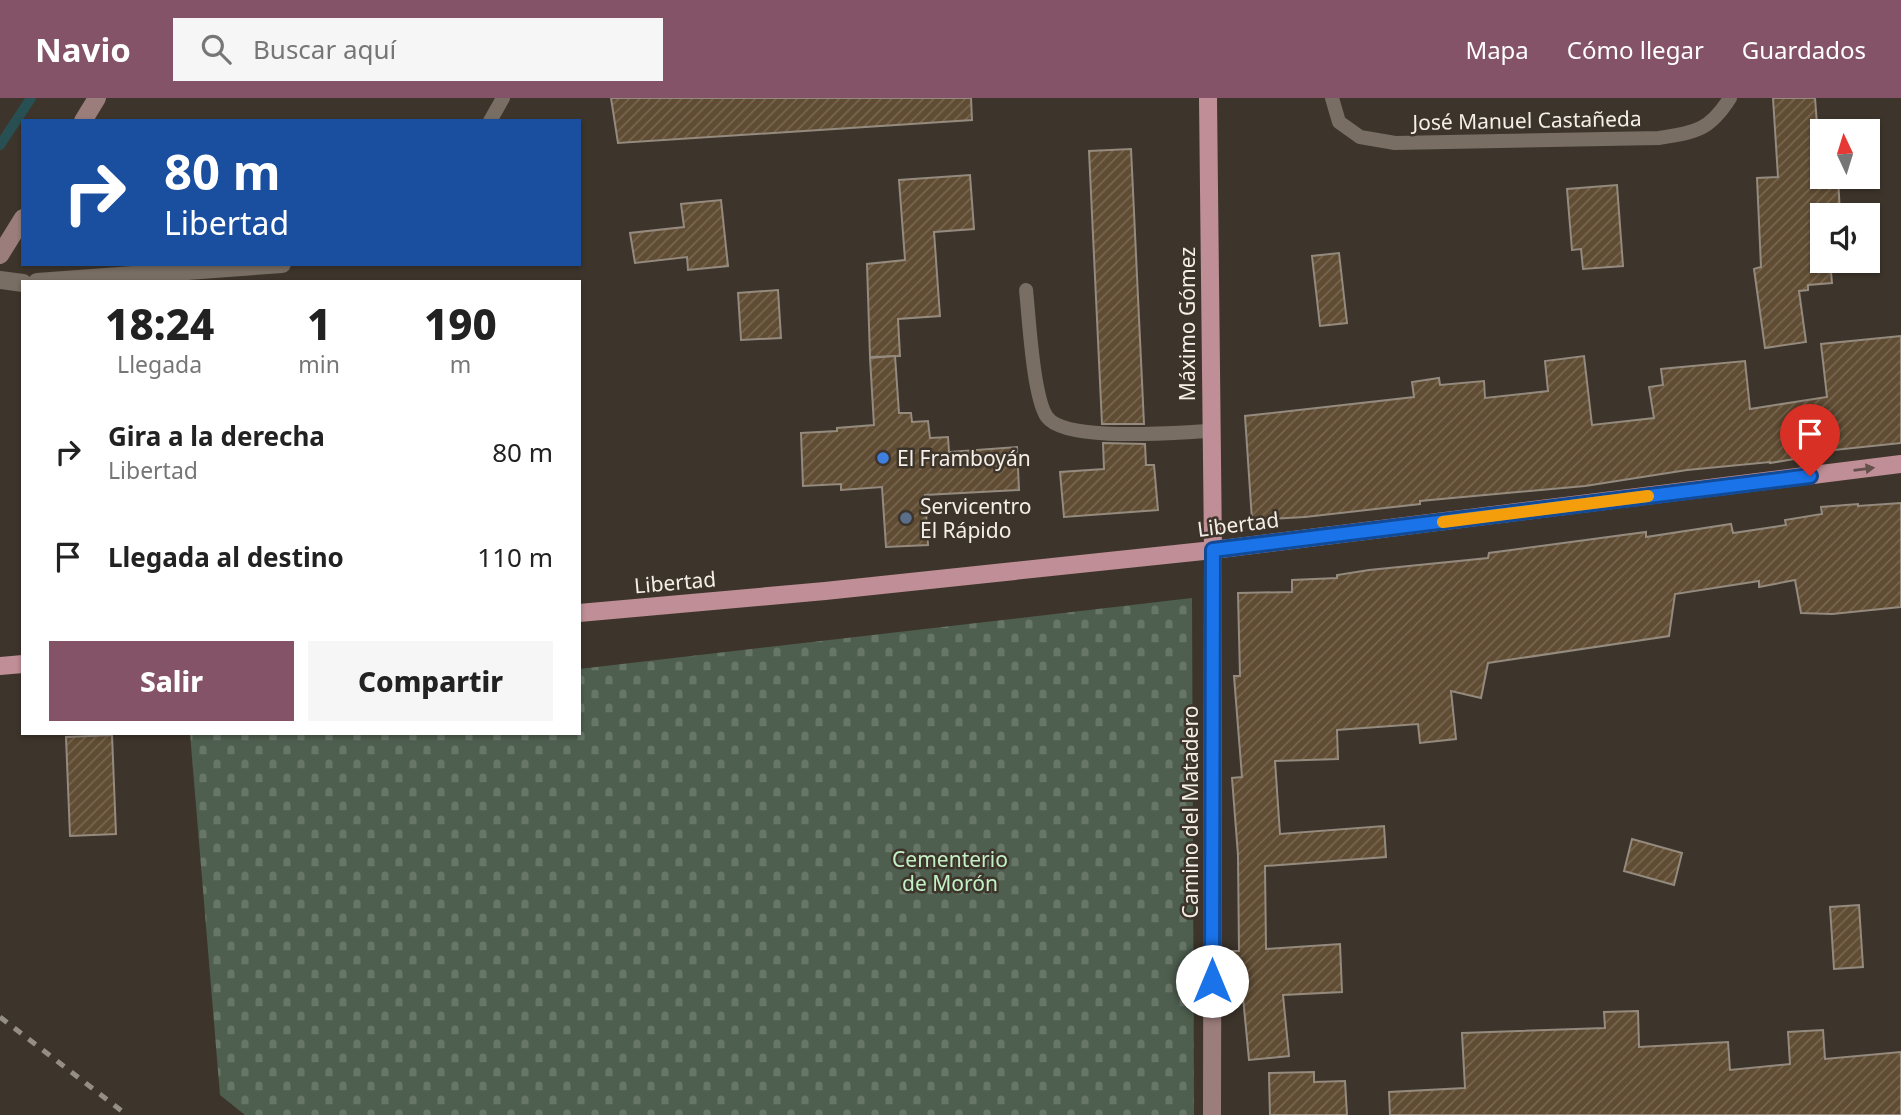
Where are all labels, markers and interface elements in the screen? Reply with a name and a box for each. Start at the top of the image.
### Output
search box [173,18,663,81]
text: Navio [35,27,131,72]
icon: search [197,30,235,68]
text: Buscar aquí [253,31,396,67]
text: Mapa [1465,33,1529,66]
text: Cómo llegar [1567,33,1704,66]
text: Guardados [1742,33,1866,66]
street label: José Manuel Castañeda [1410,104,1642,136]
north arrow [1810,119,1880,189]
map controls [1810,119,1880,273]
text: 80 m [164,138,281,204]
icon: right [49,147,140,238]
text: Libertad [164,201,289,244]
button: sound [1810,203,1880,273]
street label: Máximo Gómez [1173,247,1201,401]
text: 18:24 [105,295,214,352]
text: 1 [307,295,331,352]
text: 190 [424,295,497,352]
text: Llegada [117,348,202,380]
text: min [298,348,340,380]
text: m [450,348,471,380]
pin [1780,404,1840,476]
icon: arrive [1791,415,1829,453]
text: Gira a la derecha [108,418,325,454]
icon: right [49,433,87,471]
text: 80 m [492,434,553,470]
place label: El Framboyán [897,444,1031,472]
marker: El Framboyán [875,450,891,466]
text: Libertad [108,454,198,486]
one-way arrow [1853,463,1875,474]
place label: Servicentro El Rápido [920,492,1032,544]
street label: Libertad [1196,505,1280,543]
marker: Servicentro El Rápido [898,510,914,526]
icon: arrive [49,538,87,576]
text: Llegada al destino [108,539,344,575]
text: 110 m [477,539,553,575]
street label: Libertad [633,564,717,600]
button: Salir [49,641,294,721]
button: Compartir [308,641,553,721]
street label: Camino del Matadero [1176,706,1204,918]
park label: Cementerio de Morón [892,845,1008,897]
position arrow [1175,944,1249,1018]

